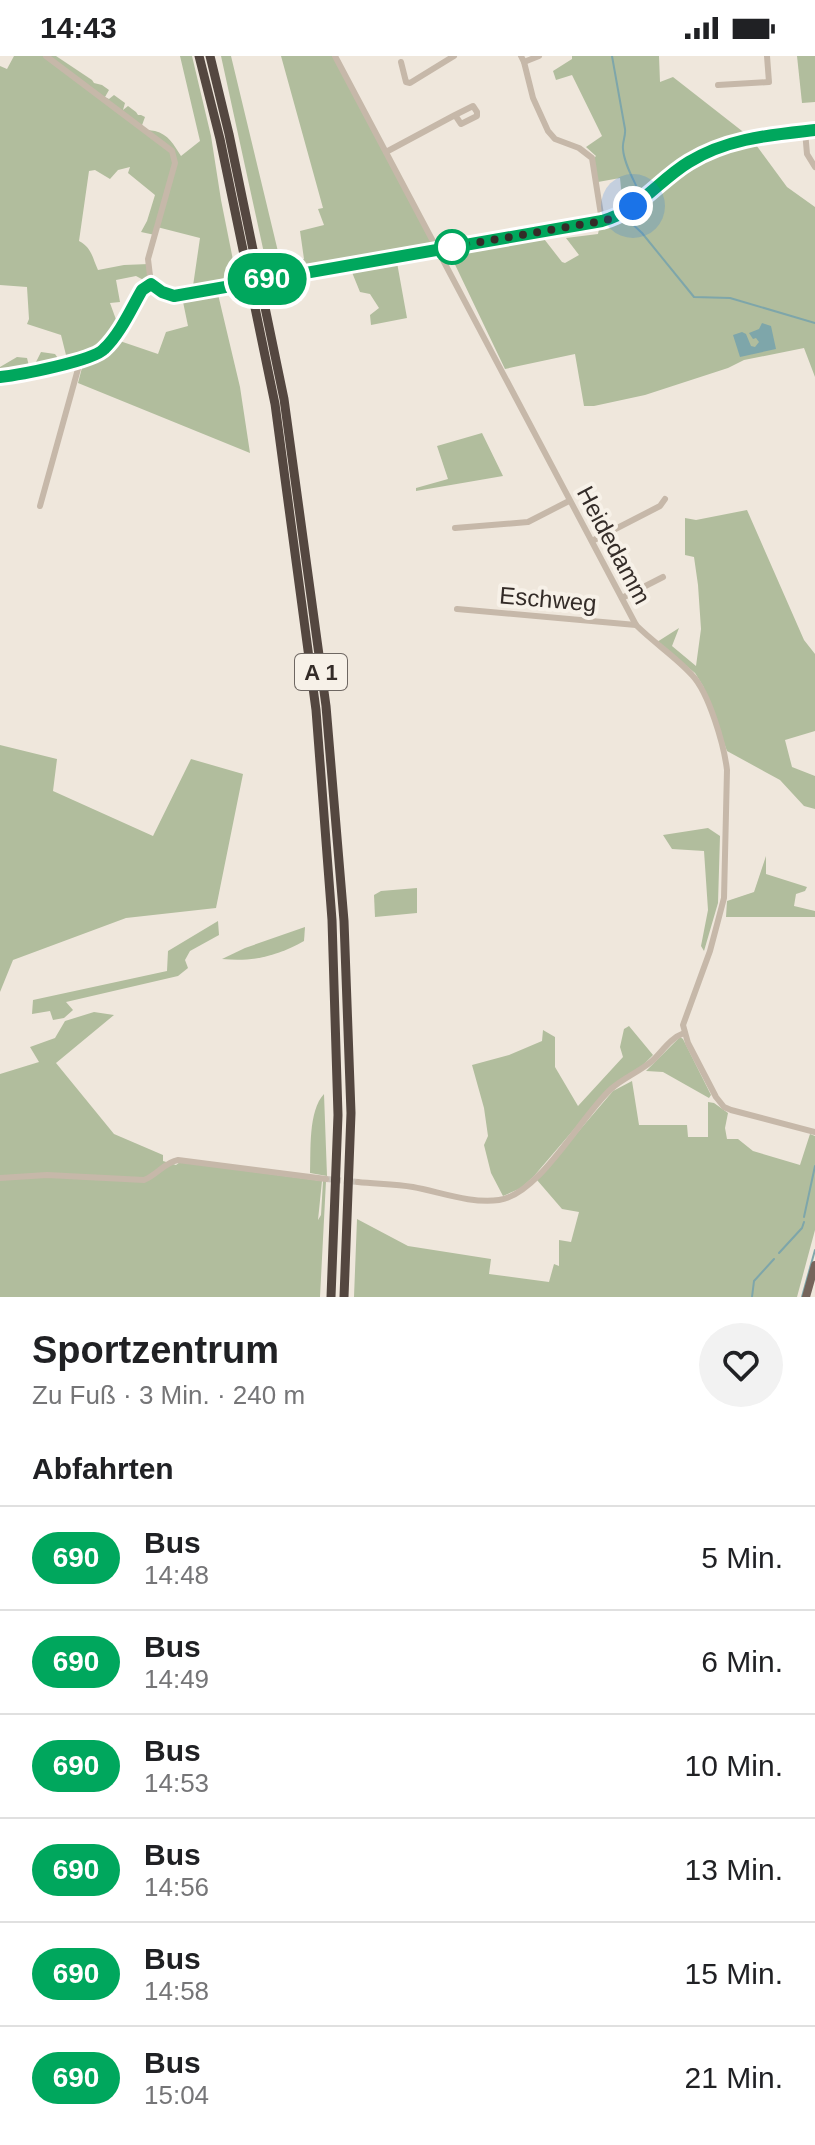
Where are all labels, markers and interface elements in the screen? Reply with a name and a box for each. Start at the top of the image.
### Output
text: 14:43 [40,11,117,44]
your location [613,186,653,226]
unlabelled marker [435,230,469,264]
line badge: 690 [221,253,313,305]
text: 690 [244,263,290,294]
street label: Heidedamm [572,482,656,608]
street label: Eschweg [498,581,598,617]
road number: A 1 [295,654,347,690]
button: heart [699,1323,783,1407]
text: Sportzentrum [32,1329,279,1371]
text: Zu Fuß · 3 Min. · 240 m [32,1380,305,1410]
text: Abfahrten [32,1452,174,1485]
text: Bus [144,1526,201,1559]
text: 5 Min. [701,1541,783,1574]
text: 690 [53,1542,99,1573]
text: 14:48 [144,1560,209,1590]
text: Bus [144,1630,201,1663]
text: 6 Min. [701,1645,783,1678]
text: 690 [53,1646,99,1677]
text: 14:49 [144,1664,209,1694]
text: Bus [144,1734,201,1767]
text: 10 Min. [685,1749,783,1782]
text: 690 [53,1750,99,1781]
text: 14:53 [144,1768,209,1798]
text: Bus [144,1838,201,1871]
text: 13 Min. [685,1853,783,1886]
text: 690 [53,1854,99,1885]
text: 14:56 [144,1872,209,1902]
text: Bus [144,1942,201,1975]
text: 15 Min. [685,1957,783,1990]
text: 690 [53,1958,99,1989]
text: 14:58 [144,1976,209,2006]
text: Bus [144,2046,201,2079]
text: 21 Min. [685,2061,783,2094]
text: 690 [53,2062,99,2093]
text: 15:04 [144,2080,209,2110]

